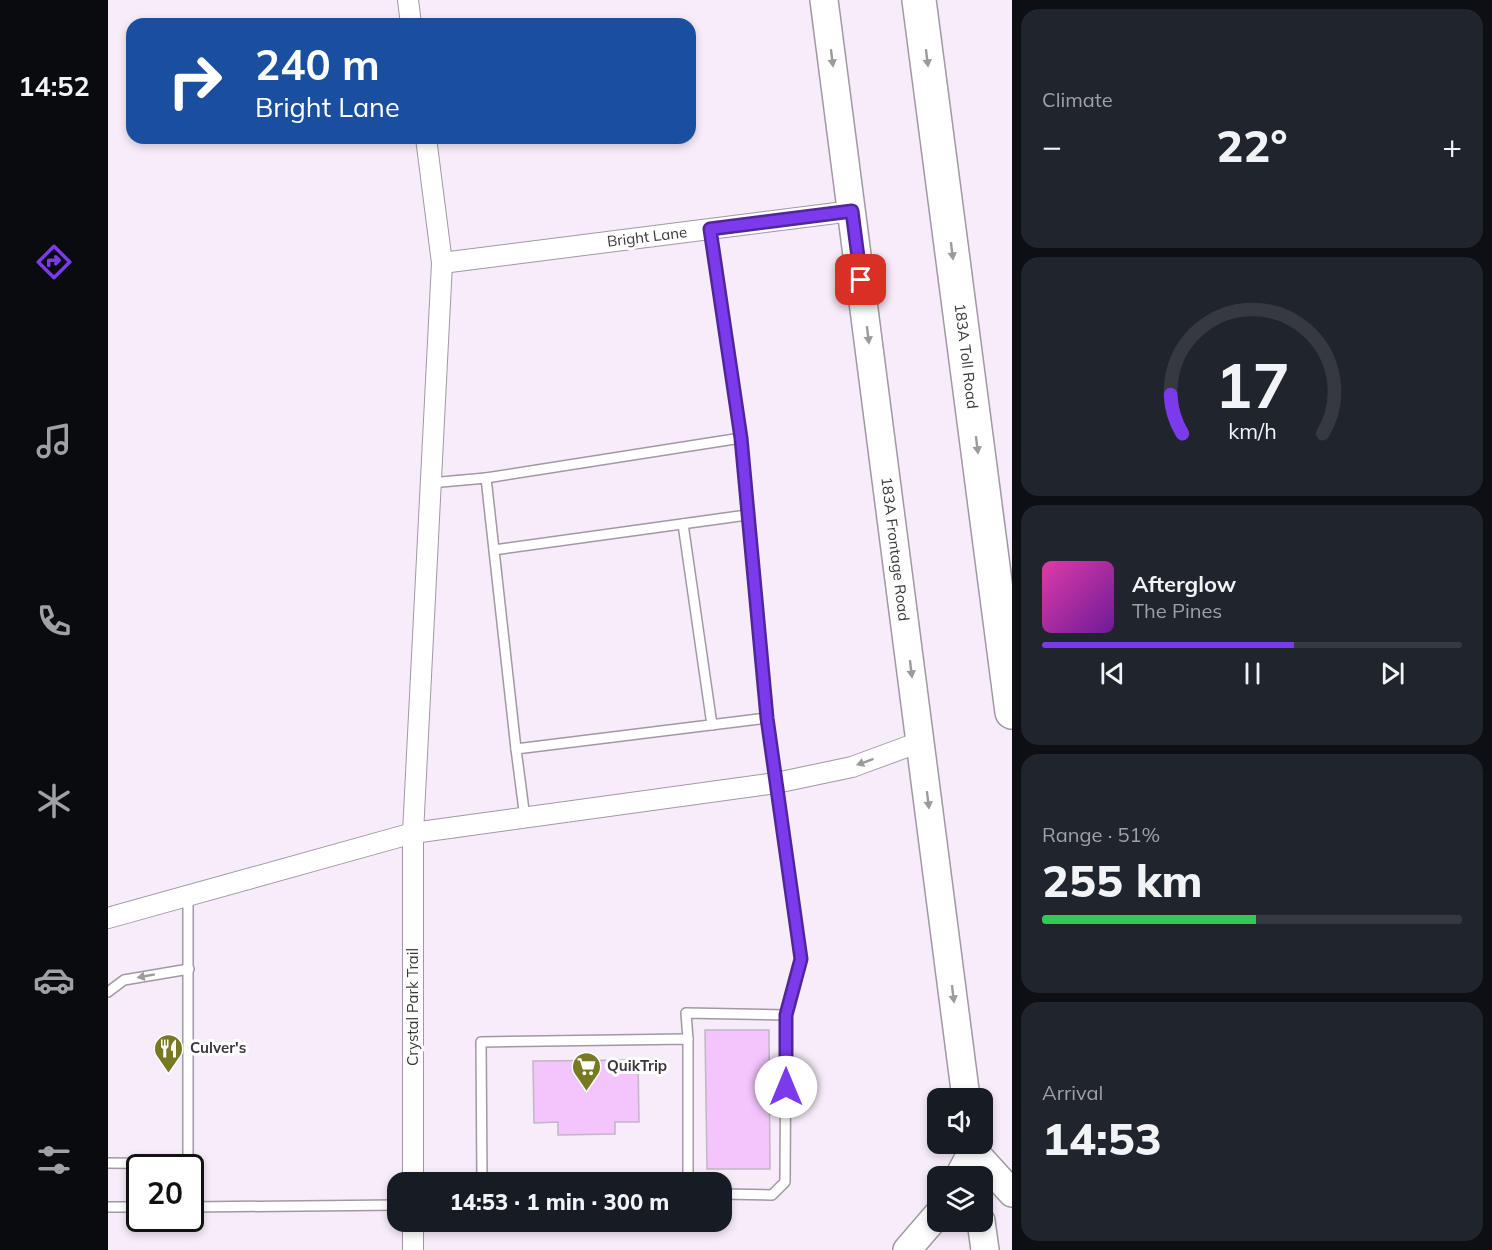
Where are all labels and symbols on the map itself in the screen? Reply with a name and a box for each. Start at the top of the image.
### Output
one-way arrow [827,49,837,68]
one-way arrow [922,49,931,68]
street label: Bright Lane [606,222,688,251]
one-way arrow [947,242,957,261]
pin [835,254,886,305]
street label: 183A Toll Road [951,302,982,410]
one-way arrow [863,325,872,344]
one-way arrow [972,435,982,454]
street label: 183A Frontage Road [877,476,914,622]
one-way arrow [906,660,915,679]
one-way arrow [856,758,874,768]
one-way arrow [923,791,932,810]
street label: Crystal Park Trail [403,948,422,1066]
one-way arrow [137,972,156,981]
one-way arrow [948,984,957,1003]
restaurant icon: Culver's [153,1032,185,1074]
place label: Culver's [190,1038,246,1057]
supermarket icon: QuikTrip [570,1050,602,1092]
position arrow [754,1055,818,1119]
place label: QuikTrip [607,1056,667,1075]
speed limit sign: 20 [126,1154,204,1232]

